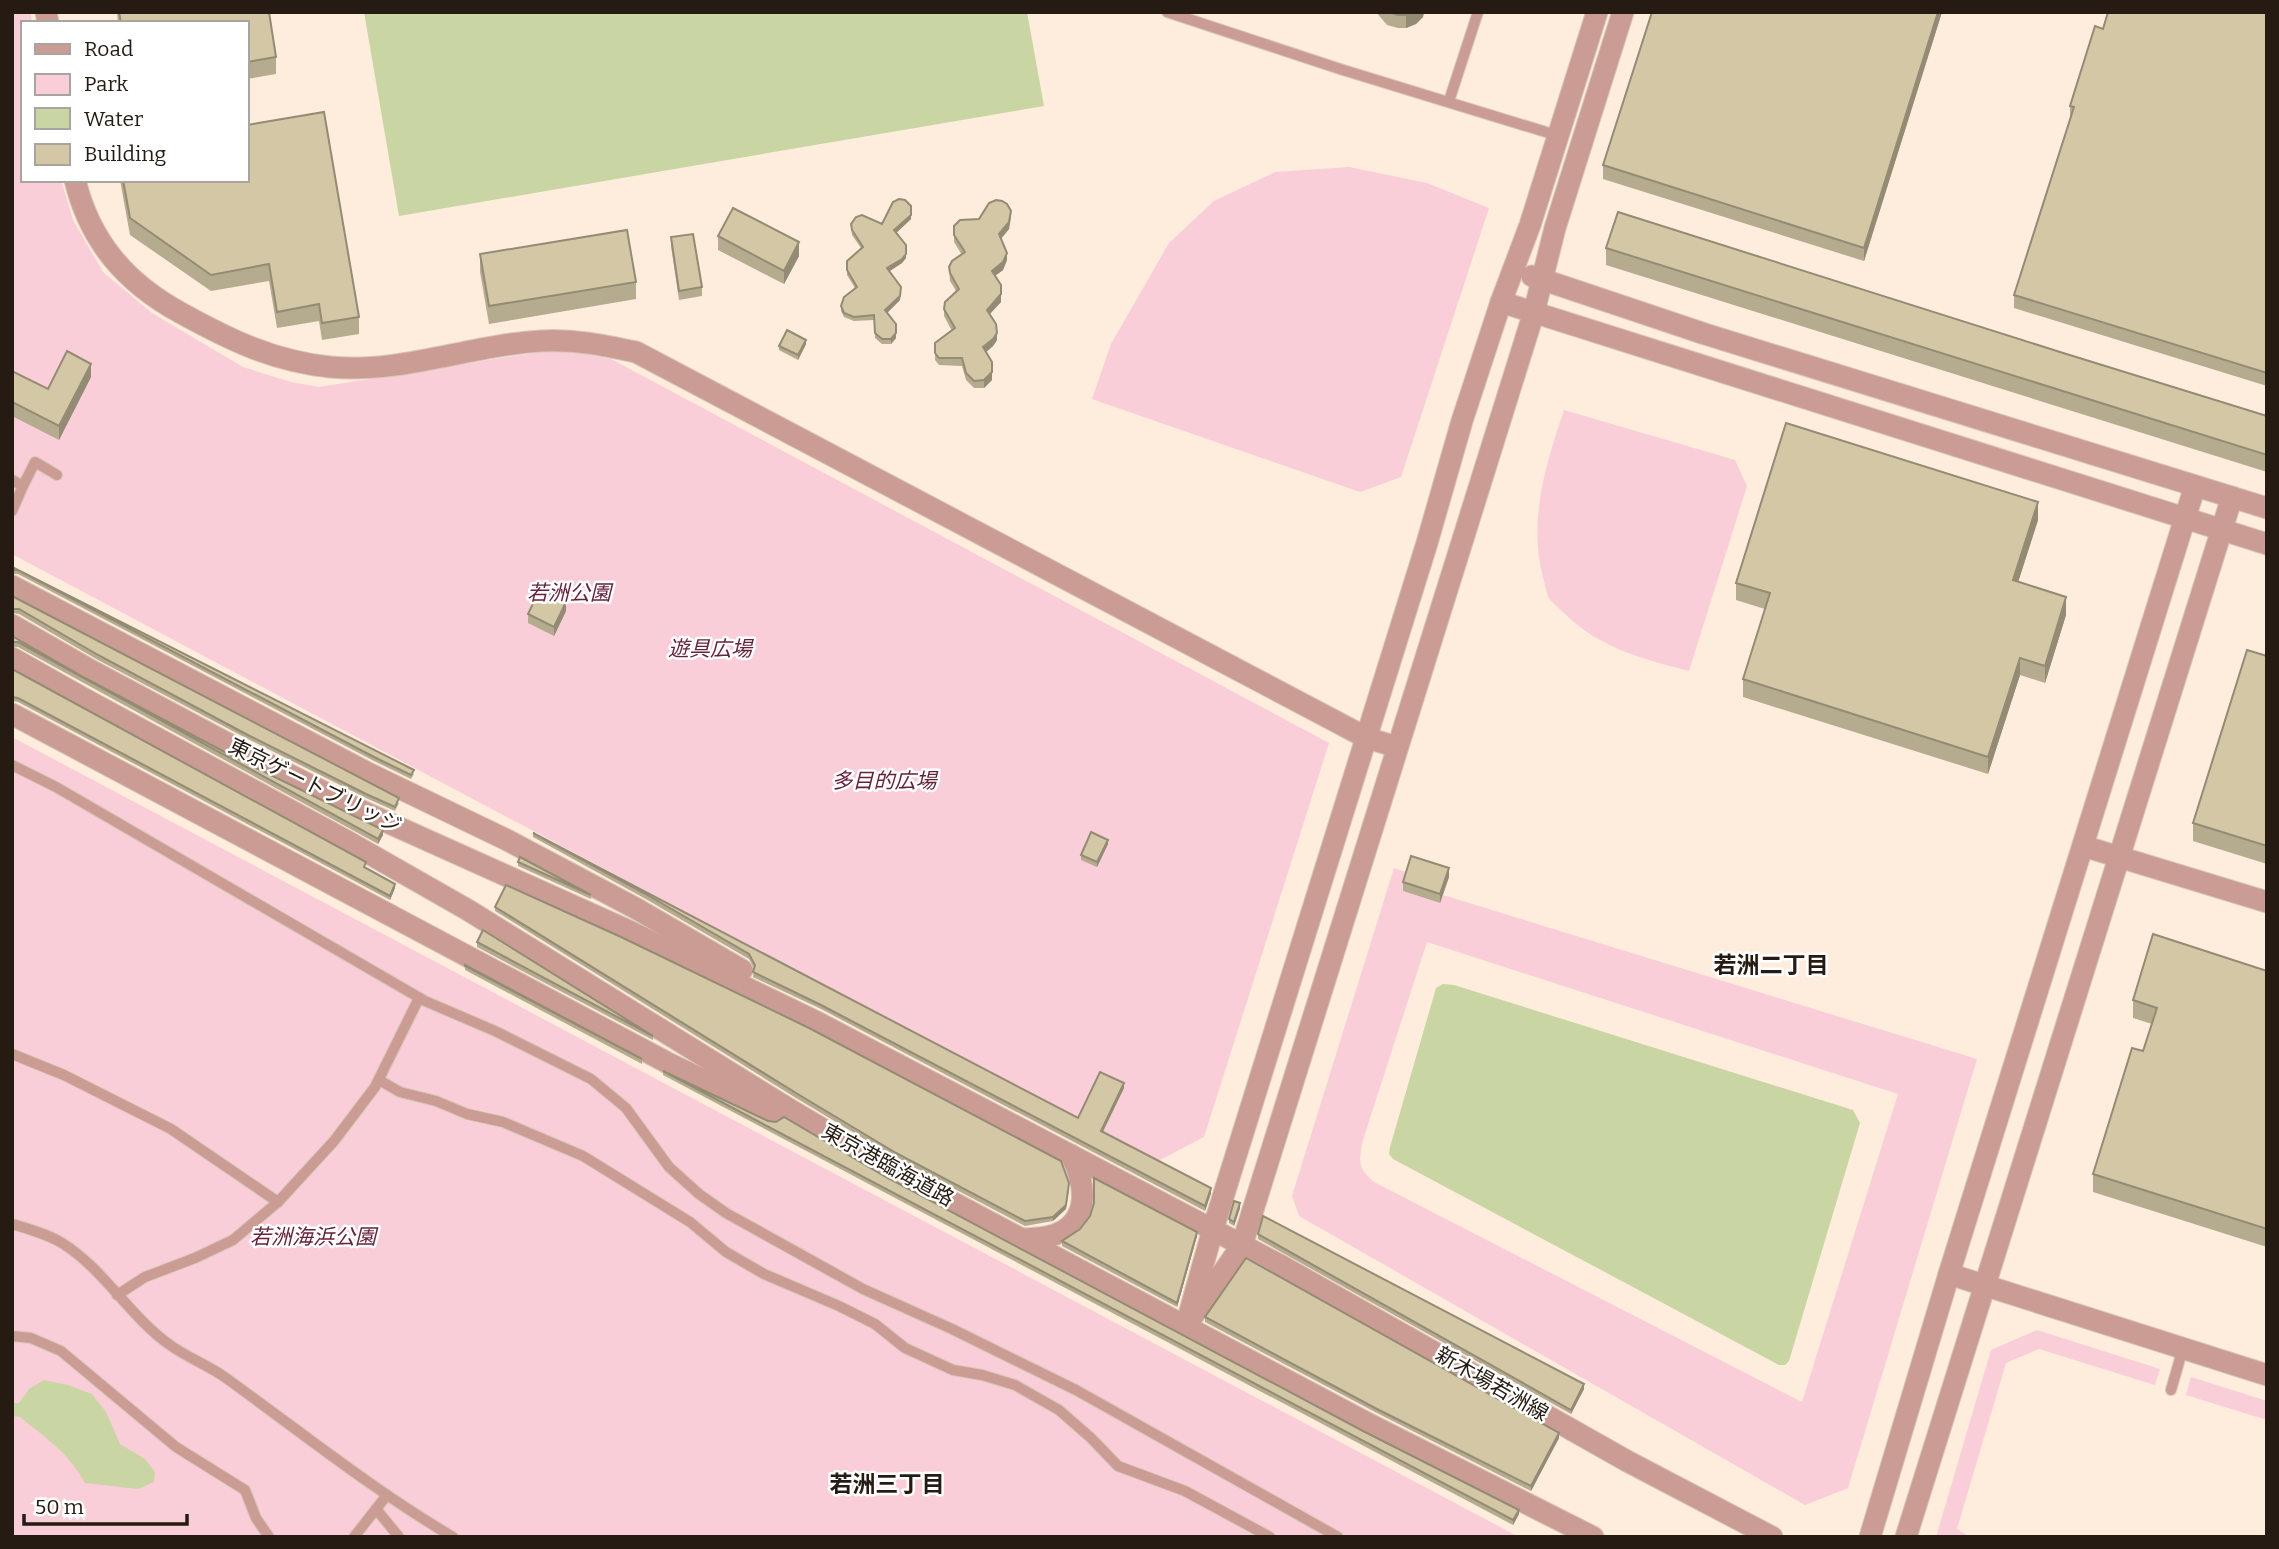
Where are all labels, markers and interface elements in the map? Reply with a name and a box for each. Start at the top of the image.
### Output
legend [21,21,248,182]
text: Road [84,36,133,62]
text: Park [84,71,128,97]
text: Water [84,106,143,132]
text: Building [84,141,167,167]
park label: 若洲公園 [527,580,614,606]
park label: 遊具広場 [668,636,754,662]
street label: 東京ゲートブリッジ [224,733,406,839]
park label: 多目的広場 [832,768,938,794]
district label: 若洲二丁目 [1714,951,1829,979]
street label: 東京港臨海道路 [817,1118,959,1212]
park label: 若洲海浜公園 [250,1224,379,1250]
street label: 新木場若洲線 [1431,1341,1553,1427]
district label: 若洲三丁目 [830,1470,945,1498]
scale bar [24,1482,187,1526]
text: 50 m [35,1494,84,1520]

